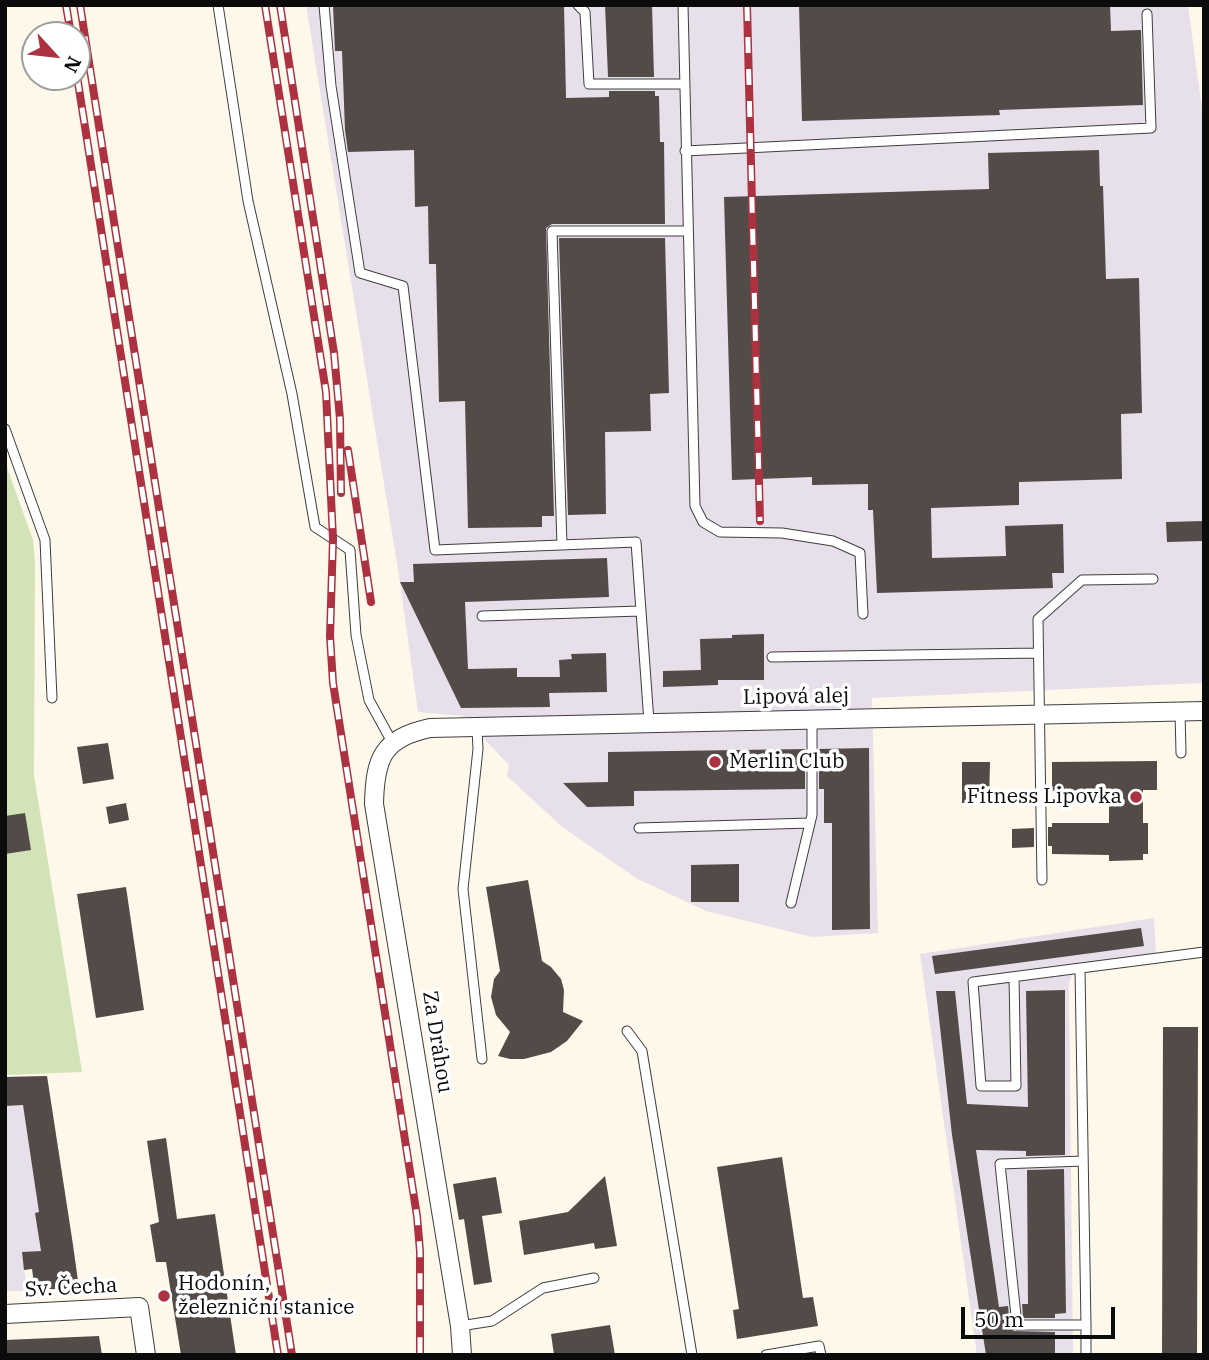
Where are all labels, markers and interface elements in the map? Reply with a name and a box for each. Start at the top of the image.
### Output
north arrow [21,21,91,91]
text: N [59,52,87,77]
street label: Lipová alej [743,683,849,711]
place label: Merlin Club [729,749,845,775]
marker: Merlin Club [707,754,723,770]
place label: Fitness Lipovka [967,784,1122,810]
marker: Fitness Lipovka [1128,789,1144,805]
street label: Za Dráhou [416,989,458,1095]
place label: Hodonín, železniční stanice [178,1271,355,1321]
street label: Sv. Čecha [24,1273,118,1303]
marker: Hodonín, železniční stanice [156,1288,172,1304]
scale bar [964,1294,1118,1338]
text: 50 m [974,1305,1024,1333]

